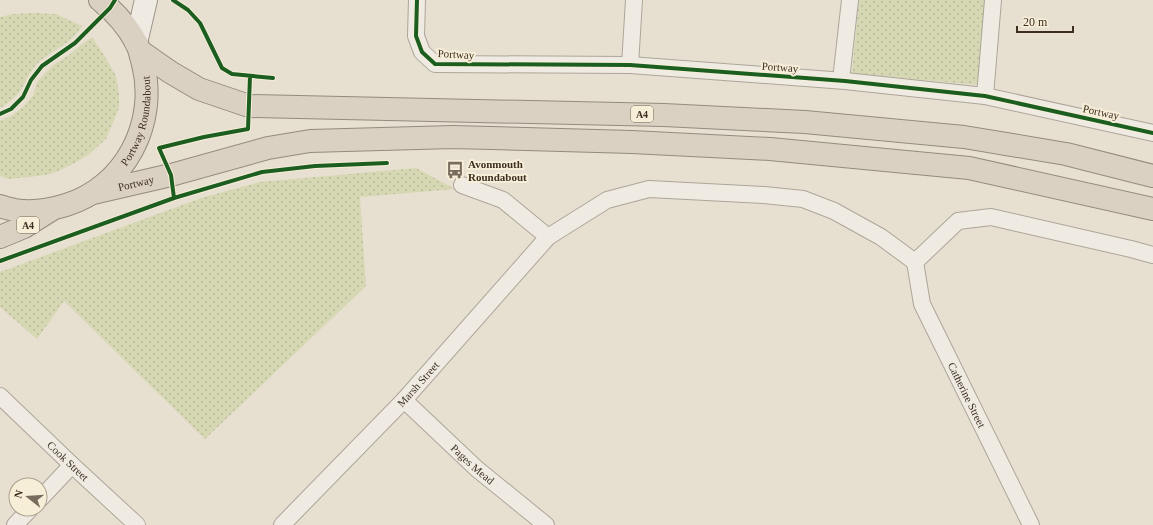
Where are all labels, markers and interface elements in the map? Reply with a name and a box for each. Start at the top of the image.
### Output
scale bar [1017,8,1073,34]
text: 20 m [1023,15,1048,29]
street label: Portway [437,47,475,61]
street label: Portway [761,60,799,74]
street label: Portway Roundabout [118,76,153,168]
street label: Portway [1082,102,1121,122]
road number: A4 [631,106,653,122]
place label: Avonmouth Roundabout [468,158,527,183]
bus stop icon: Avonmouth Roundabout [445,160,465,180]
street label: Portway [117,173,156,193]
road number: A4 [17,217,39,233]
street label: Marsh Street [395,359,441,409]
street label: Catherine Street [946,360,988,430]
street label: Cook Street [45,439,91,483]
street label: Pages Mead [449,442,497,487]
north arrow [8,477,48,517]
text: N [12,488,25,500]

